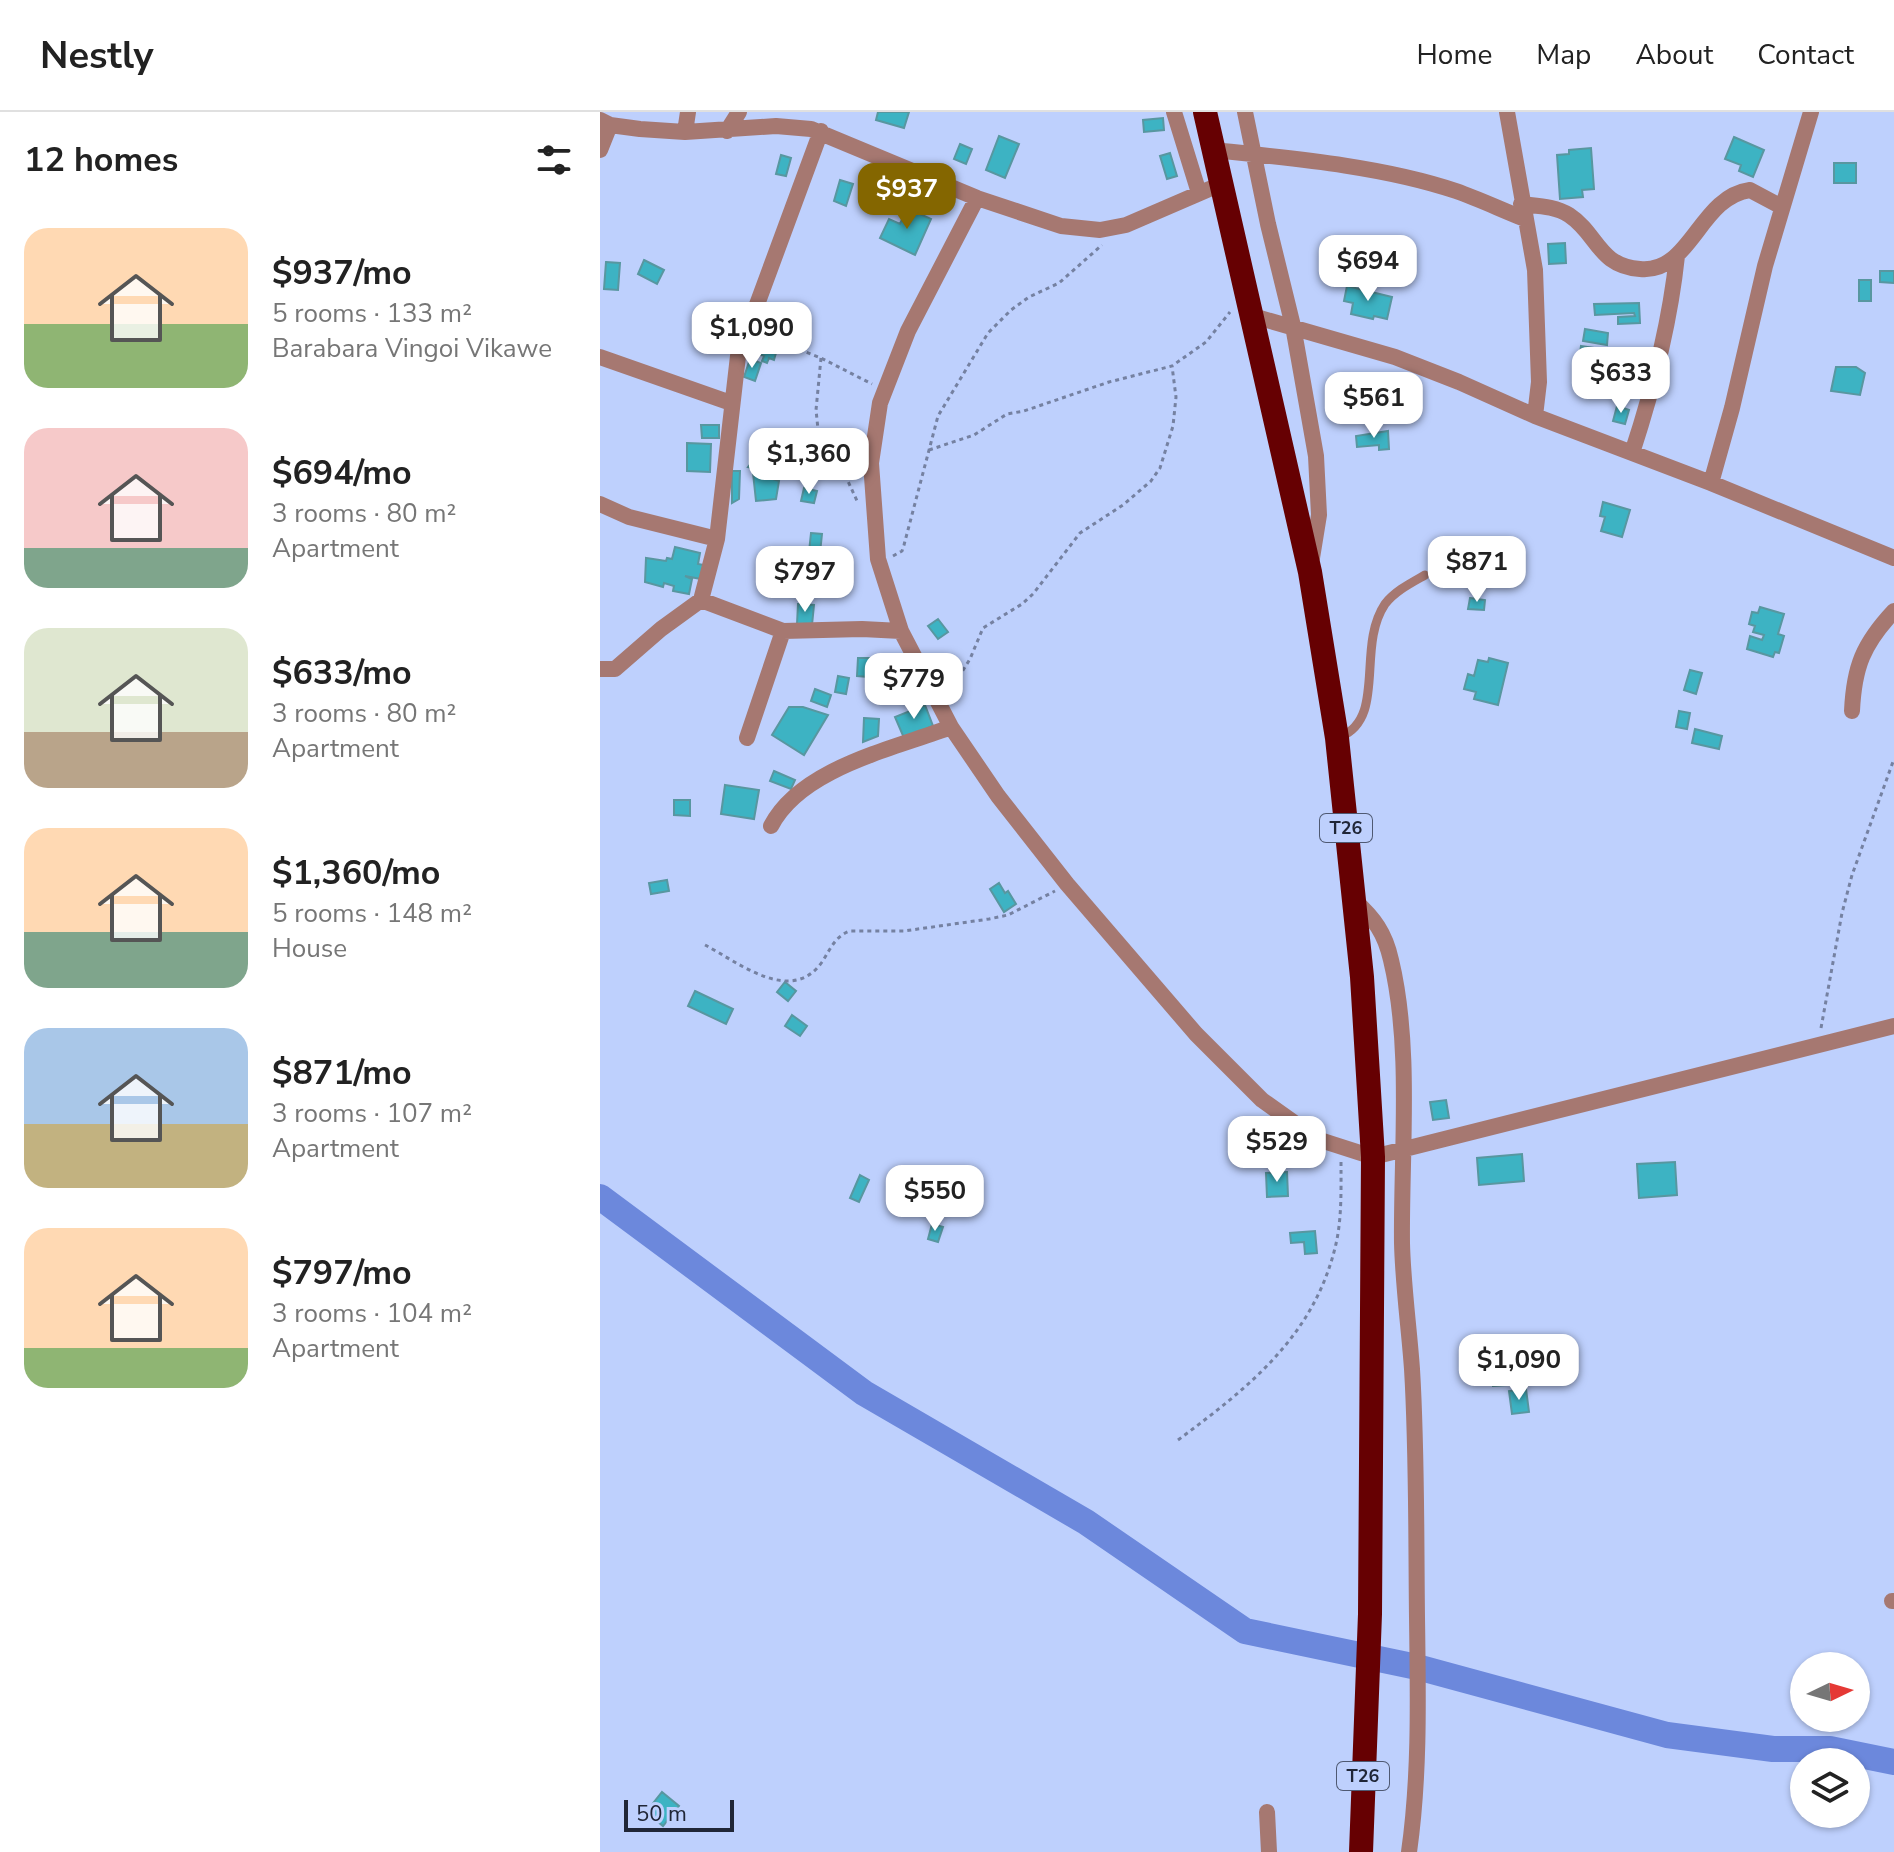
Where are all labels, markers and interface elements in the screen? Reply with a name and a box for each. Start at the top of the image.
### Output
text: Nestly [40,30,154,81]
text: Home [1417,36,1492,74]
text: Map [1536,36,1591,74]
text: About [1635,36,1713,74]
text: Contact [1757,36,1854,74]
text: 12 homes [24,137,178,183]
icon: filters [532,138,576,182]
pin: $937 [860,163,954,231]
text: $937 [876,171,938,206]
pin: $694 [1321,235,1415,303]
text: $694 [1337,243,1399,278]
text: $937/mo [272,250,412,296]
icon: home [88,260,184,356]
text: 5 rooms · 133 m² [272,296,472,331]
pin: $1,090 [687,302,817,370]
text: $1,090 [710,310,794,345]
text: Barabara Vingoi Vikawe [272,331,552,366]
pin: $633 [1574,347,1668,415]
text: $633 [1590,355,1652,390]
pin: $561 [1327,372,1421,440]
text: $561 [1343,380,1405,415]
pin: $1,360 [744,428,874,496]
text: $1,360 [767,436,851,471]
text: $694/mo [272,450,412,496]
icon: home [88,460,184,556]
text: 3 rooms · 80 m² [272,496,456,531]
text: Apartment [272,531,399,566]
pin: $871 [1430,536,1524,604]
text: $871 [1446,544,1508,579]
pin: $797 [758,546,852,614]
text: $797 [774,554,836,589]
text: $633/mo [272,650,412,696]
pin: $779 [867,653,961,721]
icon: home [88,660,184,756]
text: $779 [883,661,945,696]
text: 3 rooms · 80 m² [272,696,456,731]
text: Apartment [272,731,399,766]
road number: T26 [1320,814,1372,842]
text: $1,360/mo [272,850,440,896]
icon: home [88,860,184,956]
text: 5 rooms · 148 m² [272,896,472,931]
text: House [272,931,347,966]
text: $871/mo [272,1050,412,1096]
icon: home [88,1060,184,1156]
text: 3 rooms · 107 m² [272,1096,472,1131]
pin: $529 [1230,1116,1324,1184]
text: $529 [1246,1124,1308,1159]
text: Apartment [272,1131,399,1166]
pin: $550 [888,1165,982,1233]
text: $550 [904,1173,966,1208]
text: $797/mo [272,1250,412,1296]
icon: home [88,1260,184,1356]
text: 3 rooms · 104 m² [272,1296,472,1331]
text: Apartment [272,1331,399,1366]
pin: $1,090 [1454,1334,1584,1402]
text: $1,090 [1477,1342,1561,1377]
north arrow [1790,1652,1870,1732]
map controls [1790,1652,1870,1828]
button: layers [1790,1748,1870,1828]
road number: T26 [1337,1762,1389,1790]
scale bar [624,1796,734,1832]
text: 50 m [636,1799,687,1829]

